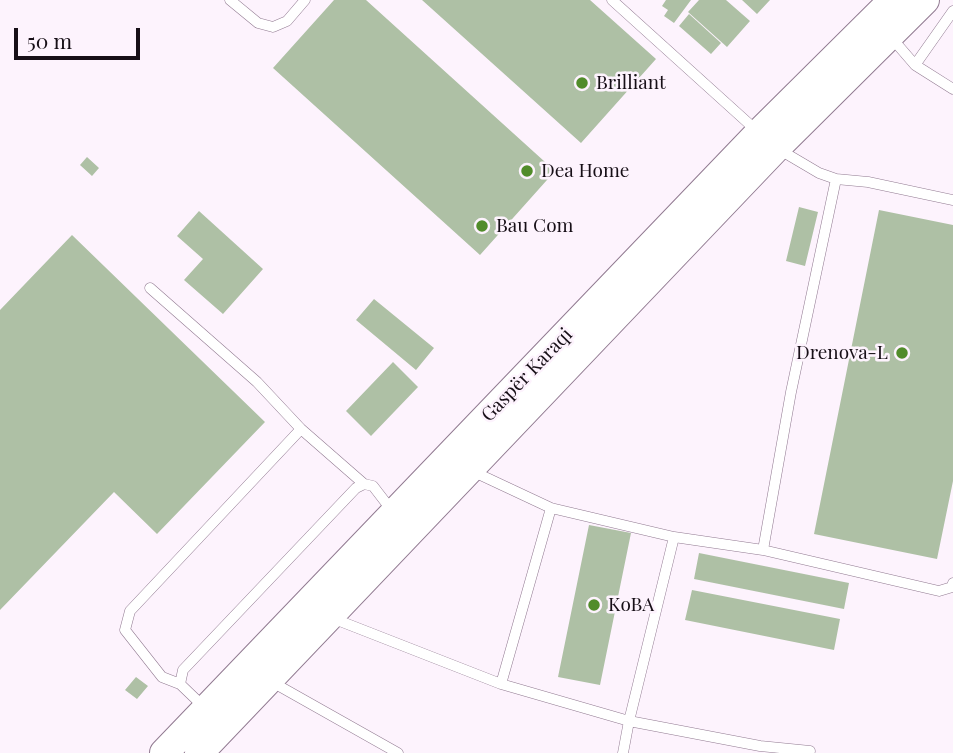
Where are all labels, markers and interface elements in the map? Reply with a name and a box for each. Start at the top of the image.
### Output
scale bar [18,14,144,58]
text: 50 m [27,26,72,54]
place label: Brilliant [596,72,666,94]
marker: Brilliant [574,75,590,91]
place label: Dea Home [541,160,629,182]
marker: Dea Home [519,163,535,179]
place label: Bau Com [496,215,573,237]
marker: Bau Com [474,218,490,234]
street label: Gaspër Karaqi [477,324,577,426]
place label: Drenova-L [796,342,888,364]
marker: Drenova-L [894,345,910,361]
place label: KoBA [608,594,654,616]
marker: KoBA [586,597,602,613]

